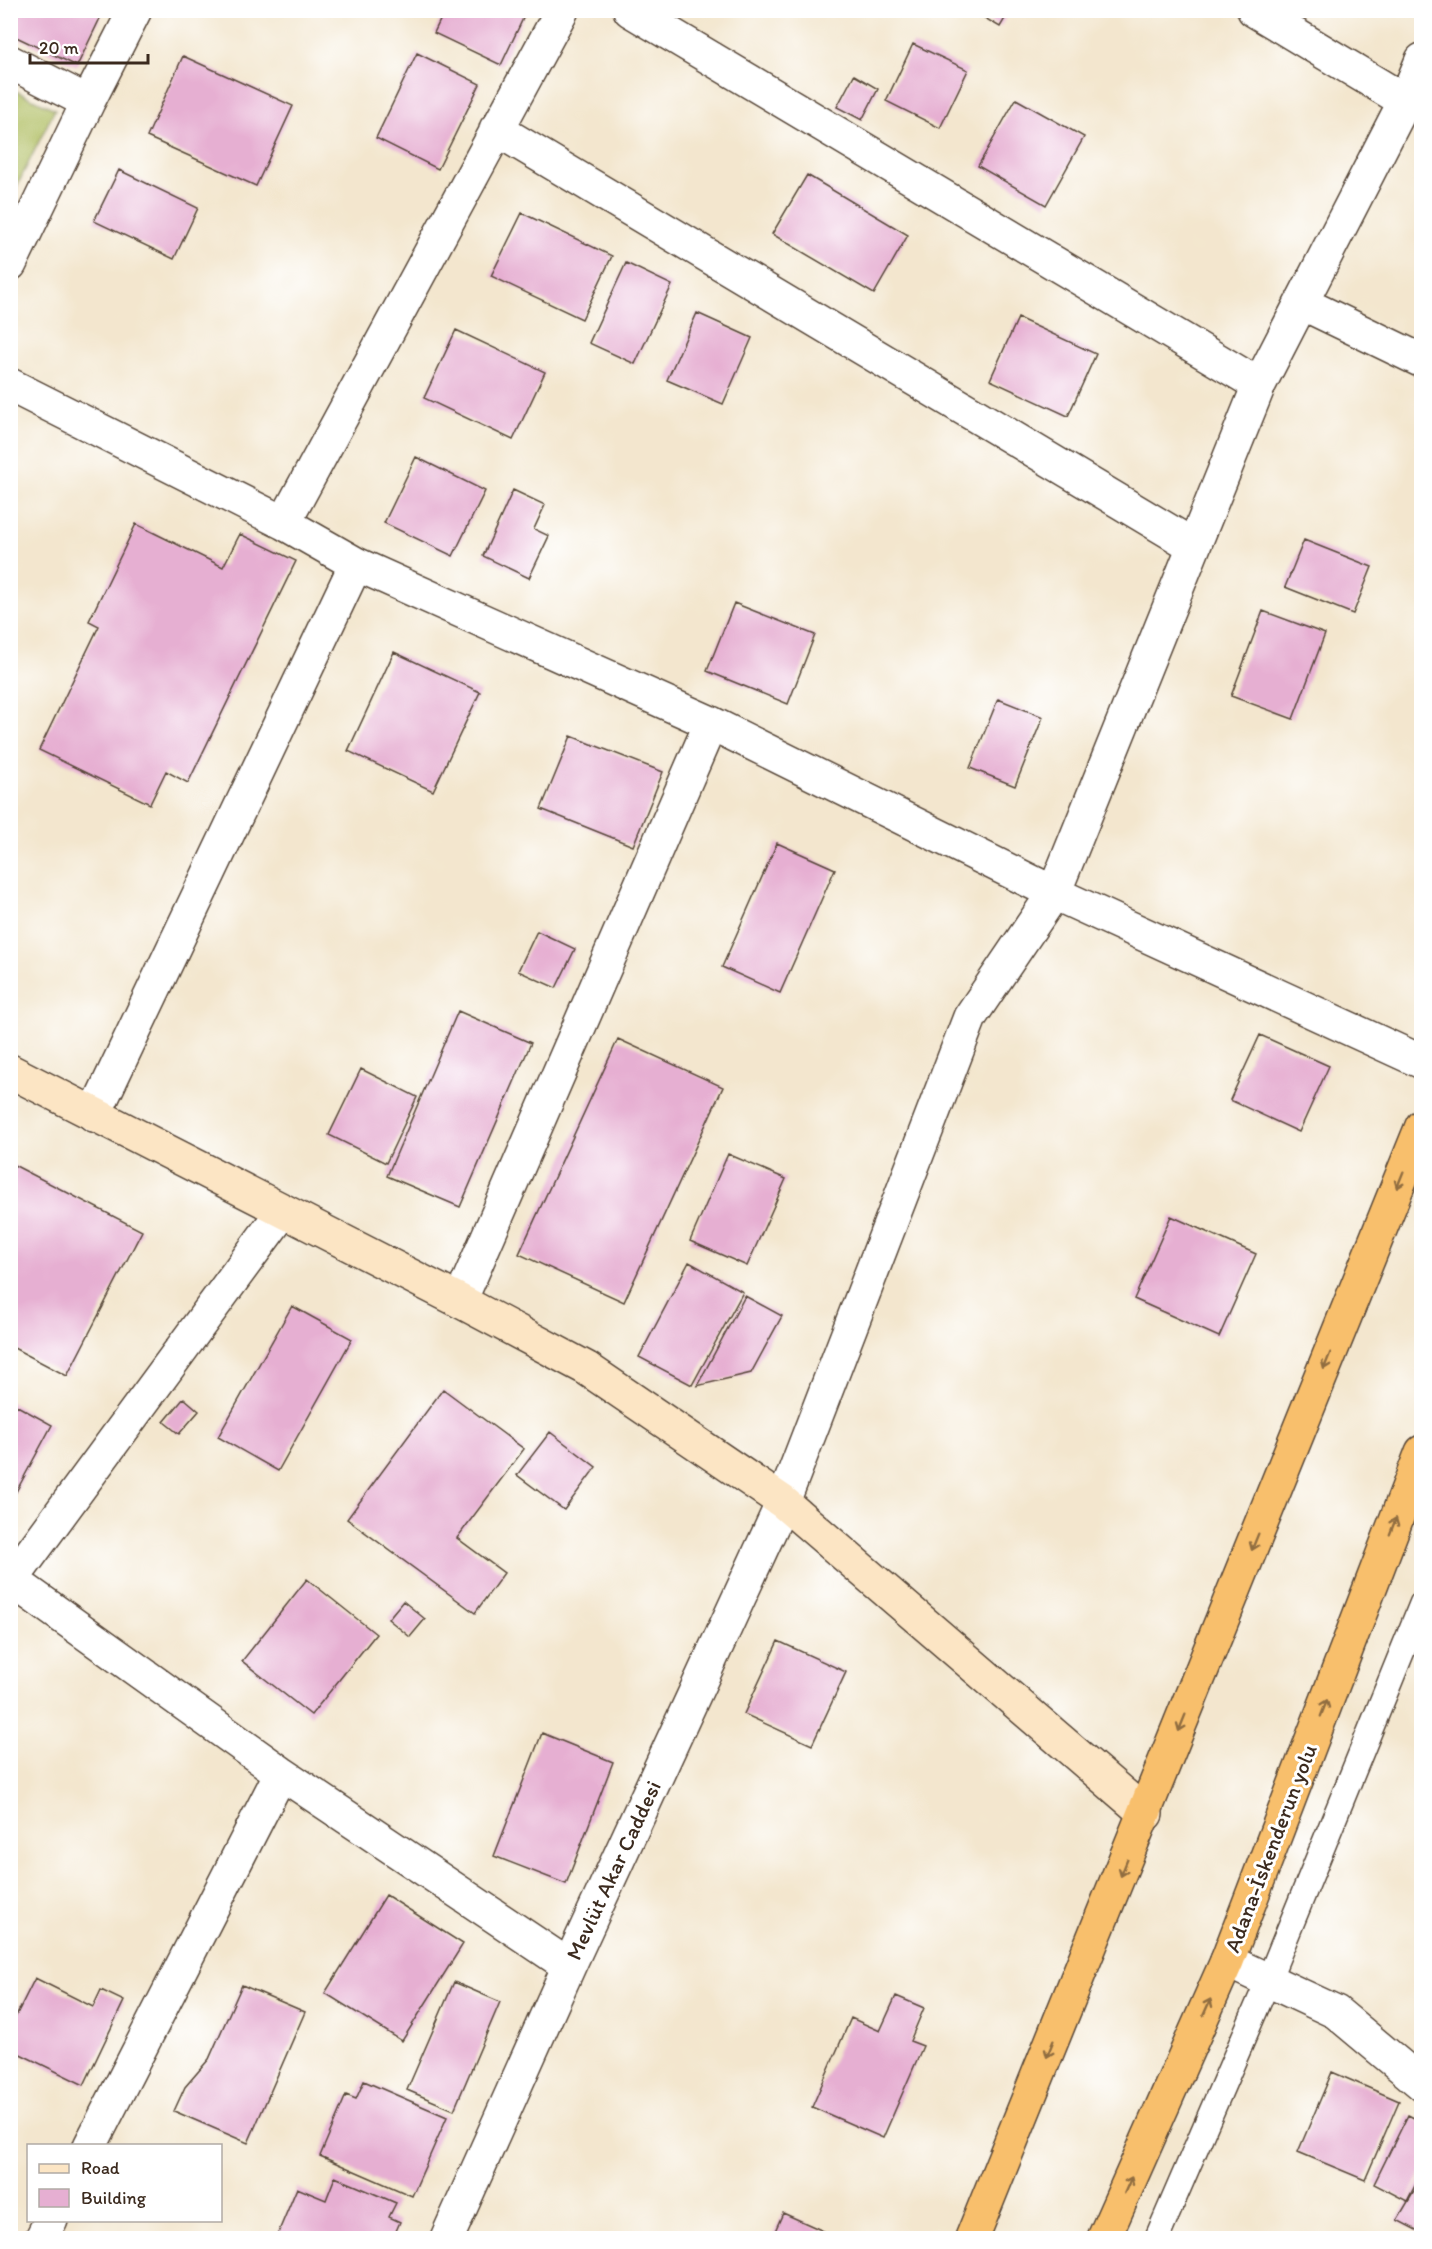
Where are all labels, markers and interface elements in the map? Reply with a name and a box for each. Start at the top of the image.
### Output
scale bar [30,27,148,65]
text: 20 m [39,37,79,59]
one-way arrow [1394,1171,1405,1189]
one-way arrow [1321,1352,1332,1370]
one-way arrow [1389,1517,1400,1536]
one-way arrow [1249,1533,1260,1551]
one-way arrow [1319,1699,1330,1718]
one-way arrow [1176,1714,1187,1732]
street label: Adana-İskenderun yolu [1218,1740,1323,1956]
street label: Mevlüt Akar Caddesi [560,1776,667,1964]
one-way arrow [1118,1859,1129,1877]
one-way arrow [1201,1998,1213,2016]
one-way arrow [1044,2039,1055,2058]
legend [27,2144,222,2222]
text: Road [81,2157,120,2179]
one-way arrow [1123,2176,1134,2194]
text: Building [81,2187,147,2209]

